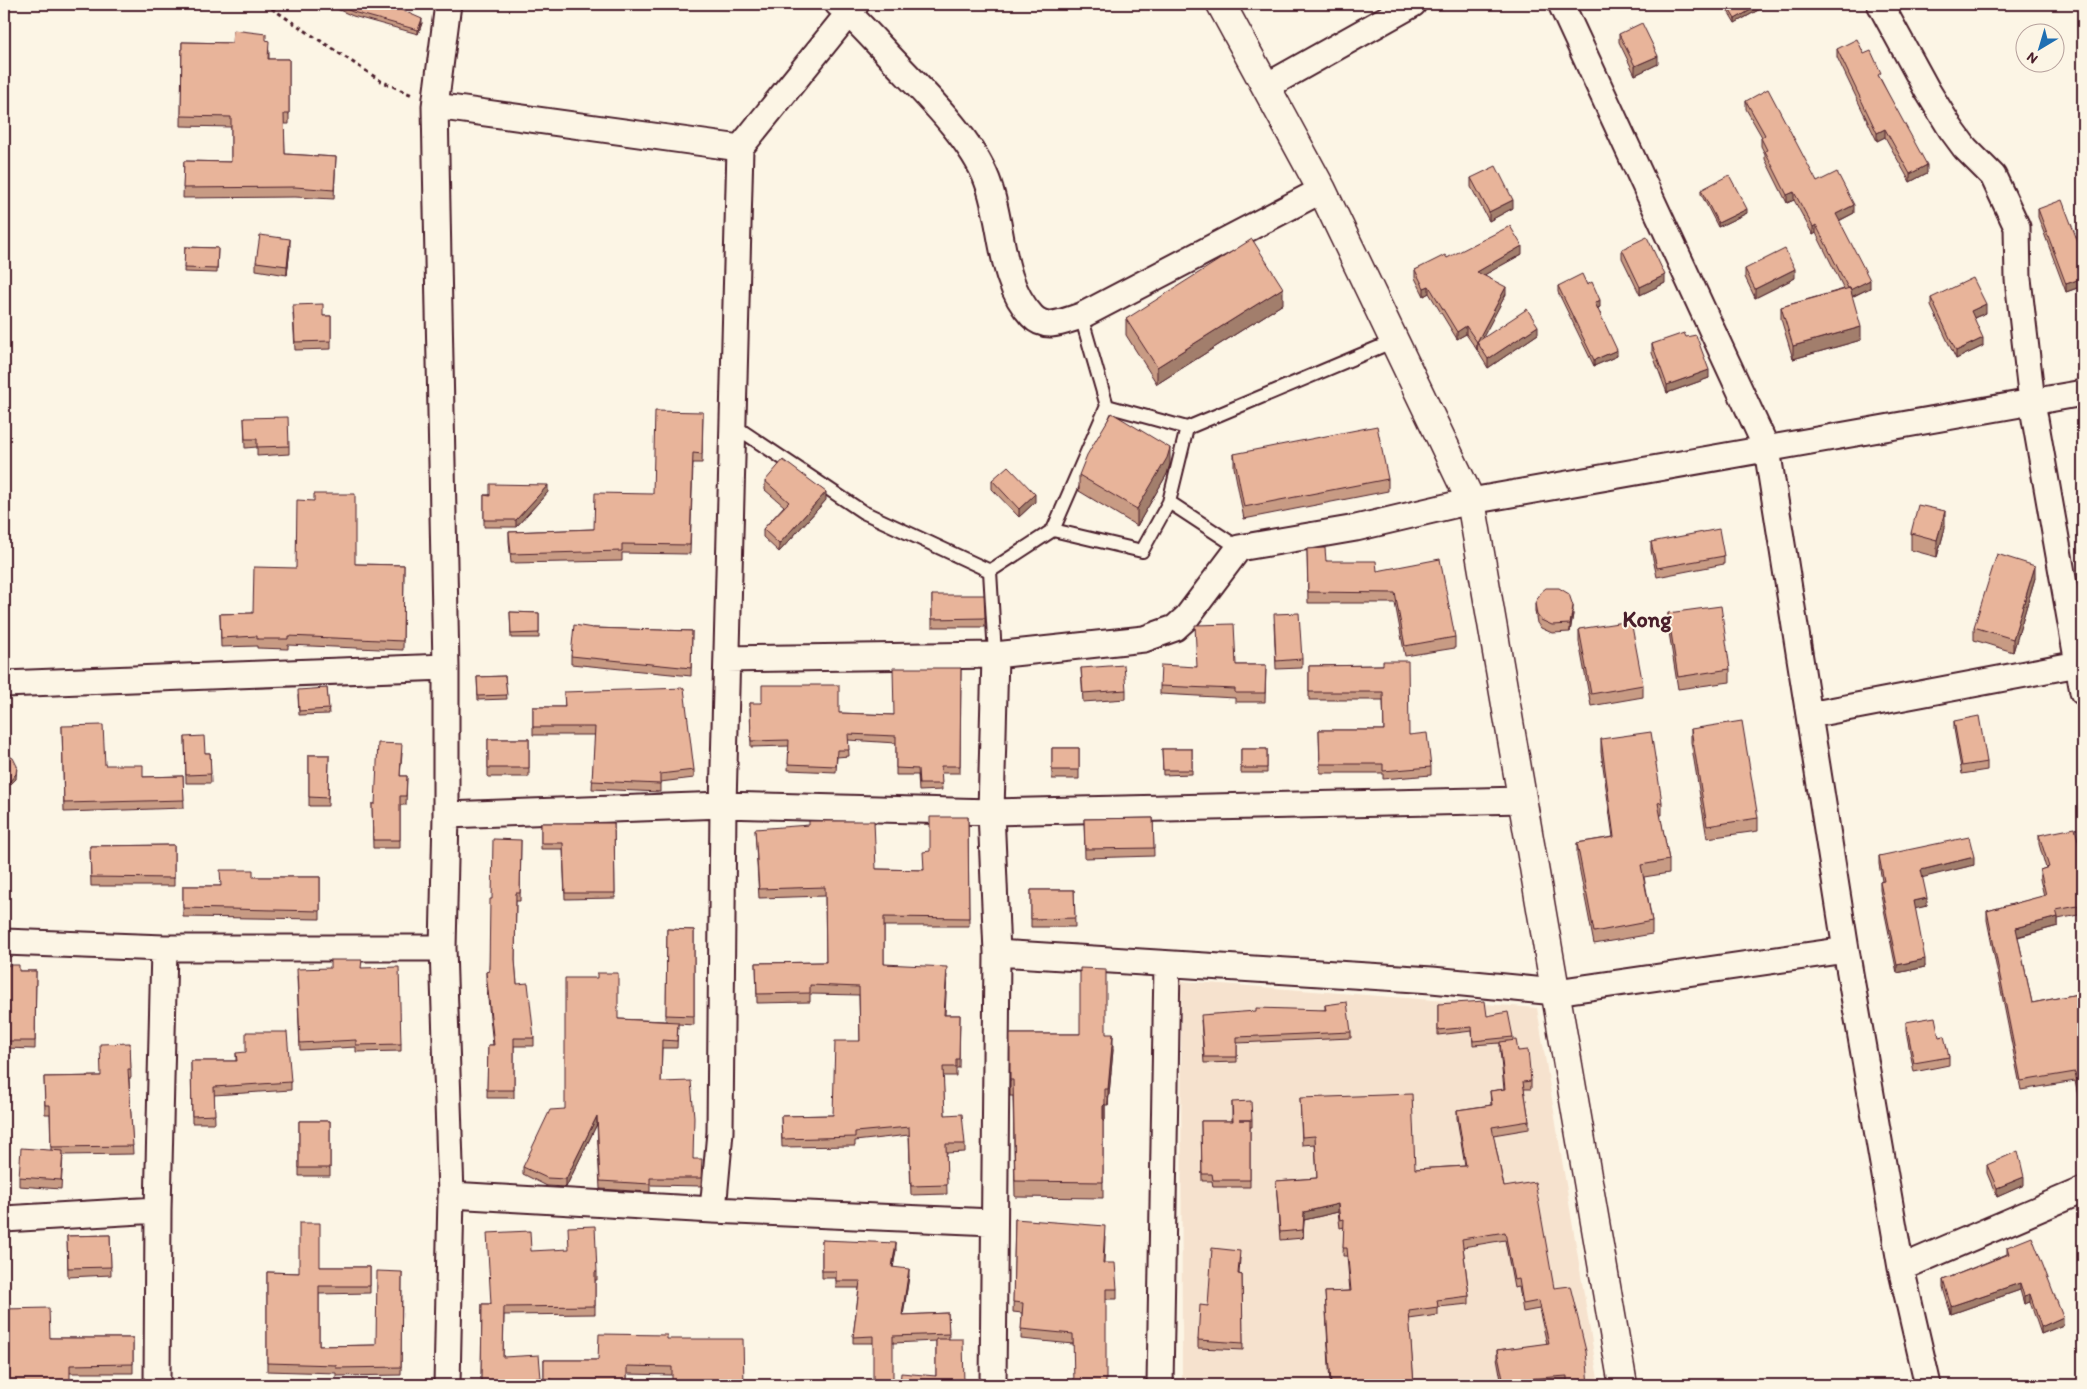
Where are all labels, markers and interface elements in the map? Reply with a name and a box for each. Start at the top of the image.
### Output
north arrow [2014,22,2064,72]
text: N [2023,48,2041,67]
district label: Kong [1623,606,1672,633]

